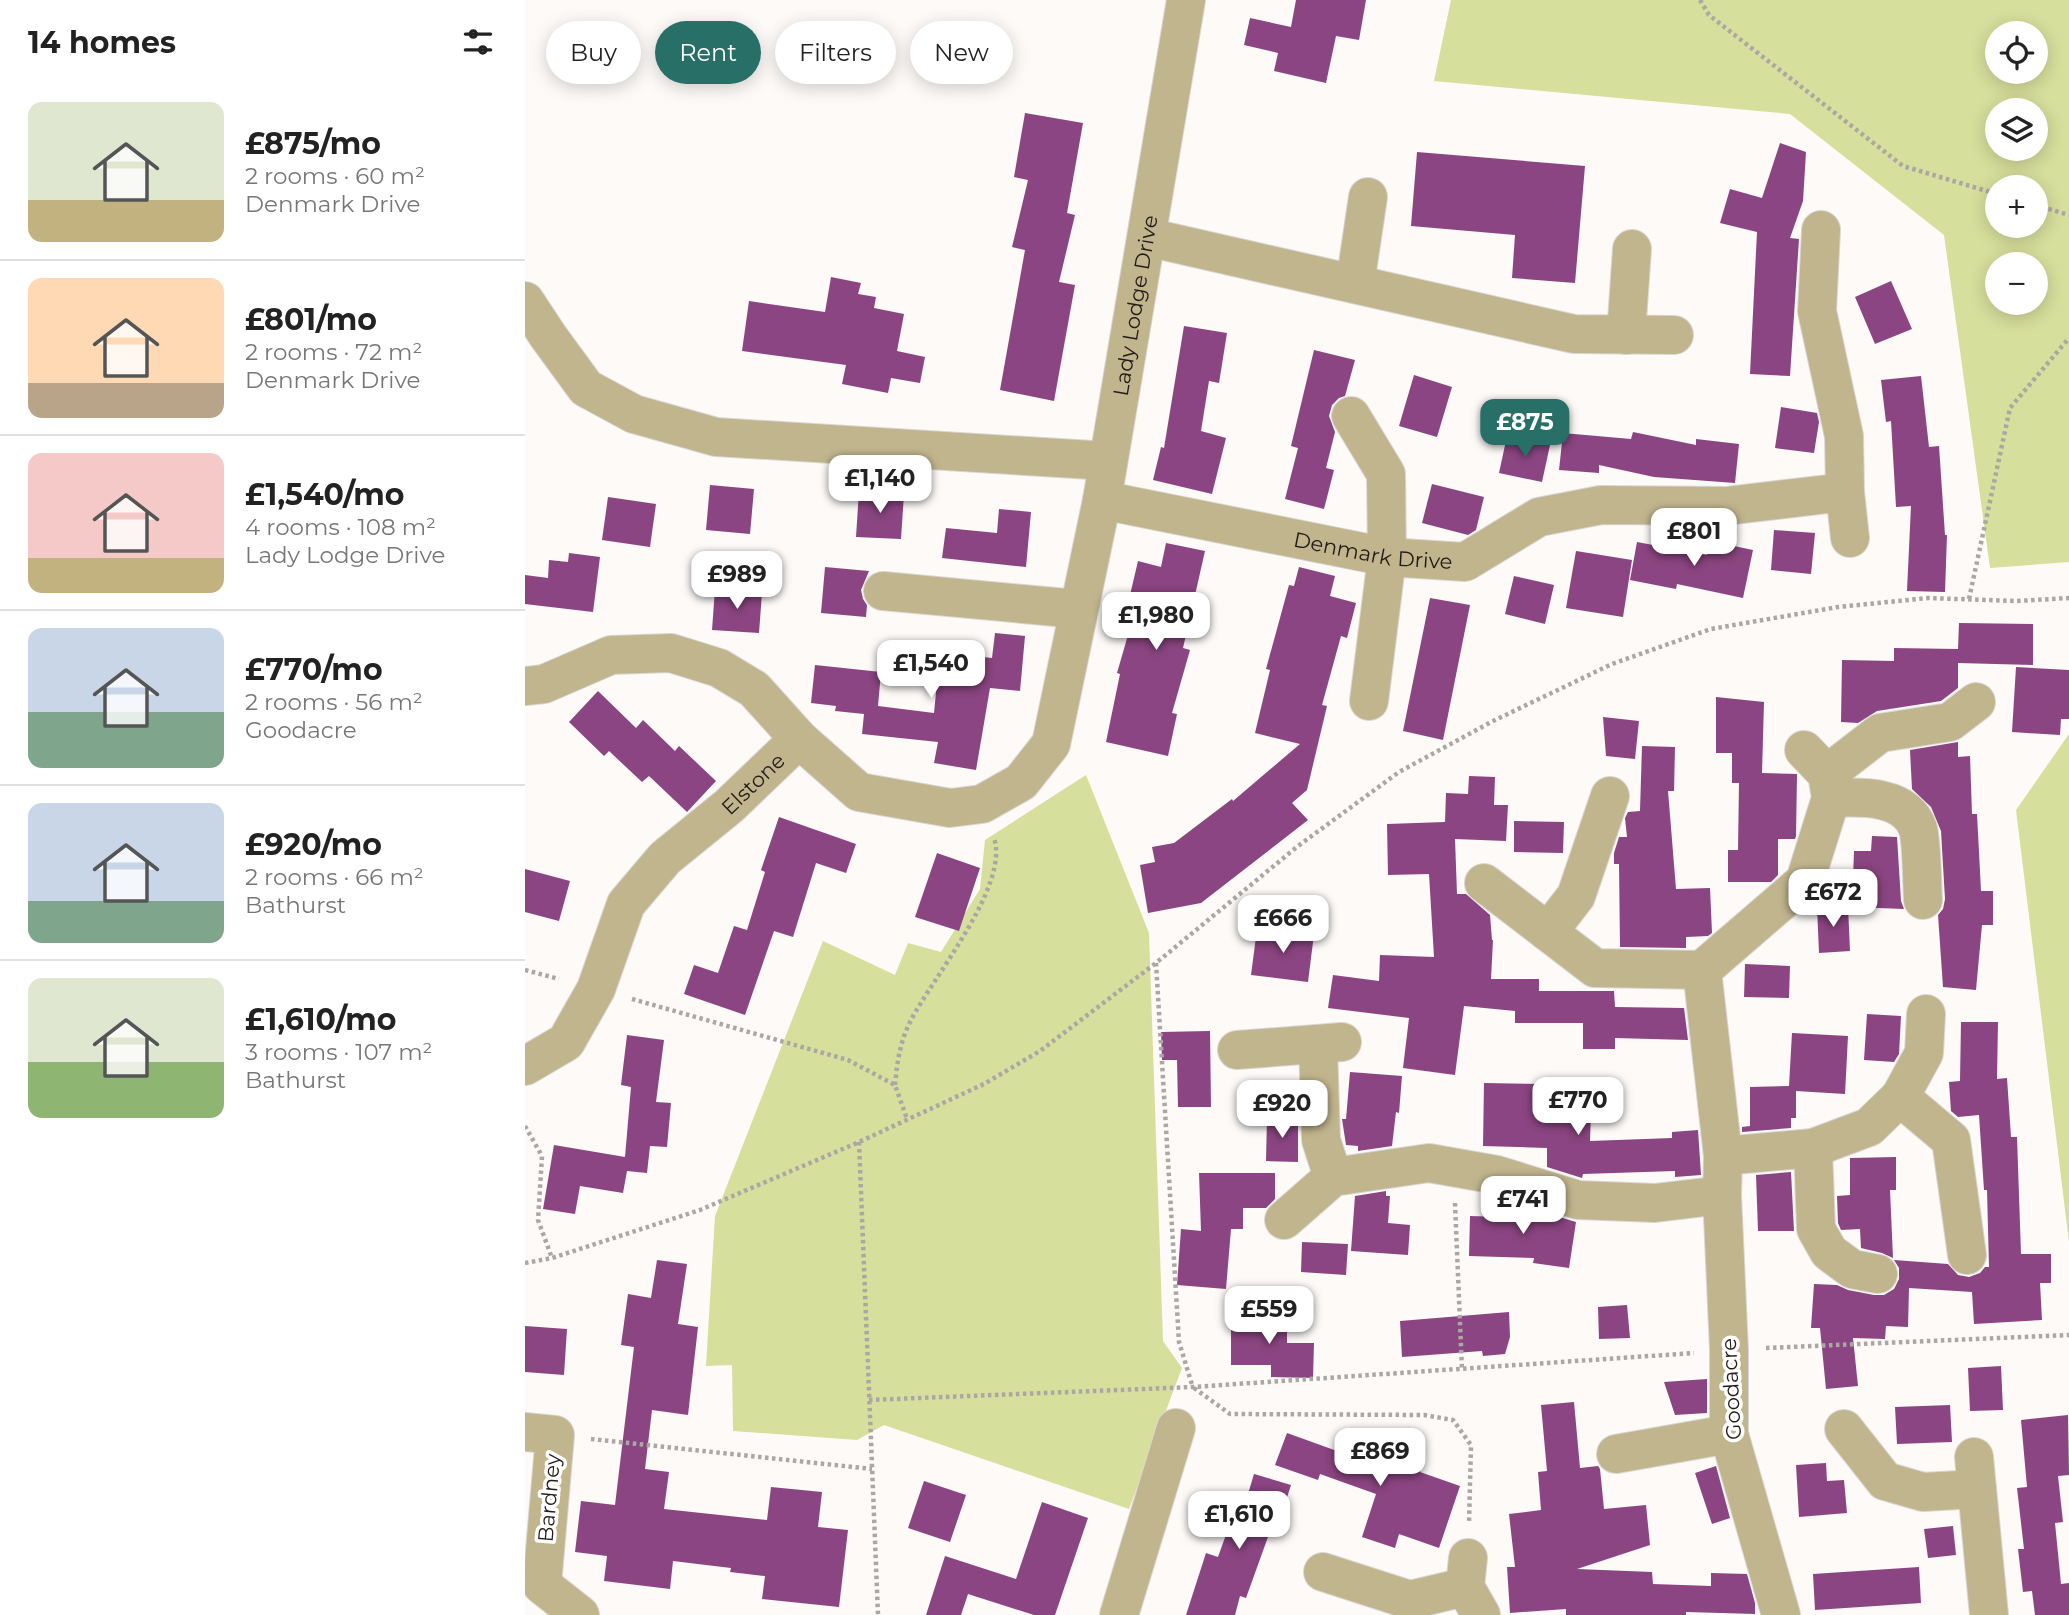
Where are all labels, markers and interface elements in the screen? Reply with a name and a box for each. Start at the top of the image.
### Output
chip: Buy [546,21,641,84]
chip: Rent [655,21,761,84]
chip: Filters [775,21,896,84]
chip: New [910,21,1013,84]
map controls [1985,21,2048,315]
button: locate [1985,21,2048,84]
icon: filters [459,23,497,61]
text: 14 homes [28,24,176,61]
button: layers [1985,98,2048,161]
text: £875/mo [245,125,381,162]
icon: home [84,130,168,214]
text: 2 rooms · 60 m² [245,162,425,190]
button: + [1985,175,2048,238]
text: Denmark Drive [245,190,420,218]
street label: Lady Lodge Drive [1107,213,1162,398]
button: − [1985,252,2048,315]
text: £801/mo [245,301,377,338]
icon: home [84,306,168,390]
text: 2 rooms · 72 m² [245,338,422,366]
text: Denmark Drive [245,366,420,394]
pin: £875 [1484,400,1566,459]
text: £875 [1496,408,1554,436]
pin: £1,140 [823,456,937,515]
text: £1,140 [845,464,915,492]
text: £1,540/mo [245,476,404,513]
icon: home [84,481,168,565]
pin: £801 [1653,508,1735,568]
text: 4 rooms · 108 m² [245,513,436,541]
text: £801 [1667,517,1721,545]
street label: Denmark Drive [1292,526,1453,574]
text: Lady Lodge Drive [245,541,445,569]
pin: £989 [696,552,778,611]
text: £989 [707,560,767,588]
pin: £1,980 [1099,592,1213,652]
text: £1,980 [1118,601,1194,629]
pin: £1,540 [874,640,988,700]
text: £1,540 [893,649,969,677]
text: £770/mo [245,651,383,688]
icon: home [84,656,168,740]
text: 2 rooms · 56 m² [245,688,423,716]
text: Goodacre [245,716,357,744]
street label: Elstone [716,747,789,819]
text: £920/mo [245,826,382,863]
icon: home [84,831,168,915]
text: 2 rooms · 66 m² [245,863,424,891]
pin: £672 [1792,870,1874,929]
text: £672 [1805,878,1862,906]
text: Bathurst [245,891,346,919]
pin: £666 [1242,895,1324,955]
text: £666 [1254,904,1312,932]
text: £1,610/mo [245,1001,396,1038]
icon: home [84,1006,168,1090]
text: 3 rooms · 107 m² [245,1038,432,1066]
text: Bathurst [245,1066,346,1094]
pin: £770 [1537,1078,1619,1137]
pin: £920 [1241,1080,1323,1140]
text: £770 [1548,1086,1608,1114]
text: £920 [1253,1089,1311,1117]
pin: £741 [1482,1176,1564,1236]
text: £741 [1497,1185,1549,1213]
pin: £559 [1228,1286,1310,1346]
text: £559 [1241,1295,1297,1323]
street label: Goodacre [1716,1337,1746,1441]
pin: £869 [1339,1428,1421,1488]
text: £869 [1350,1437,1410,1465]
street label: Bardney [533,1452,565,1543]
pin: £1,610 [1182,1492,1296,1551]
text: £1,610 [1204,1500,1274,1528]

